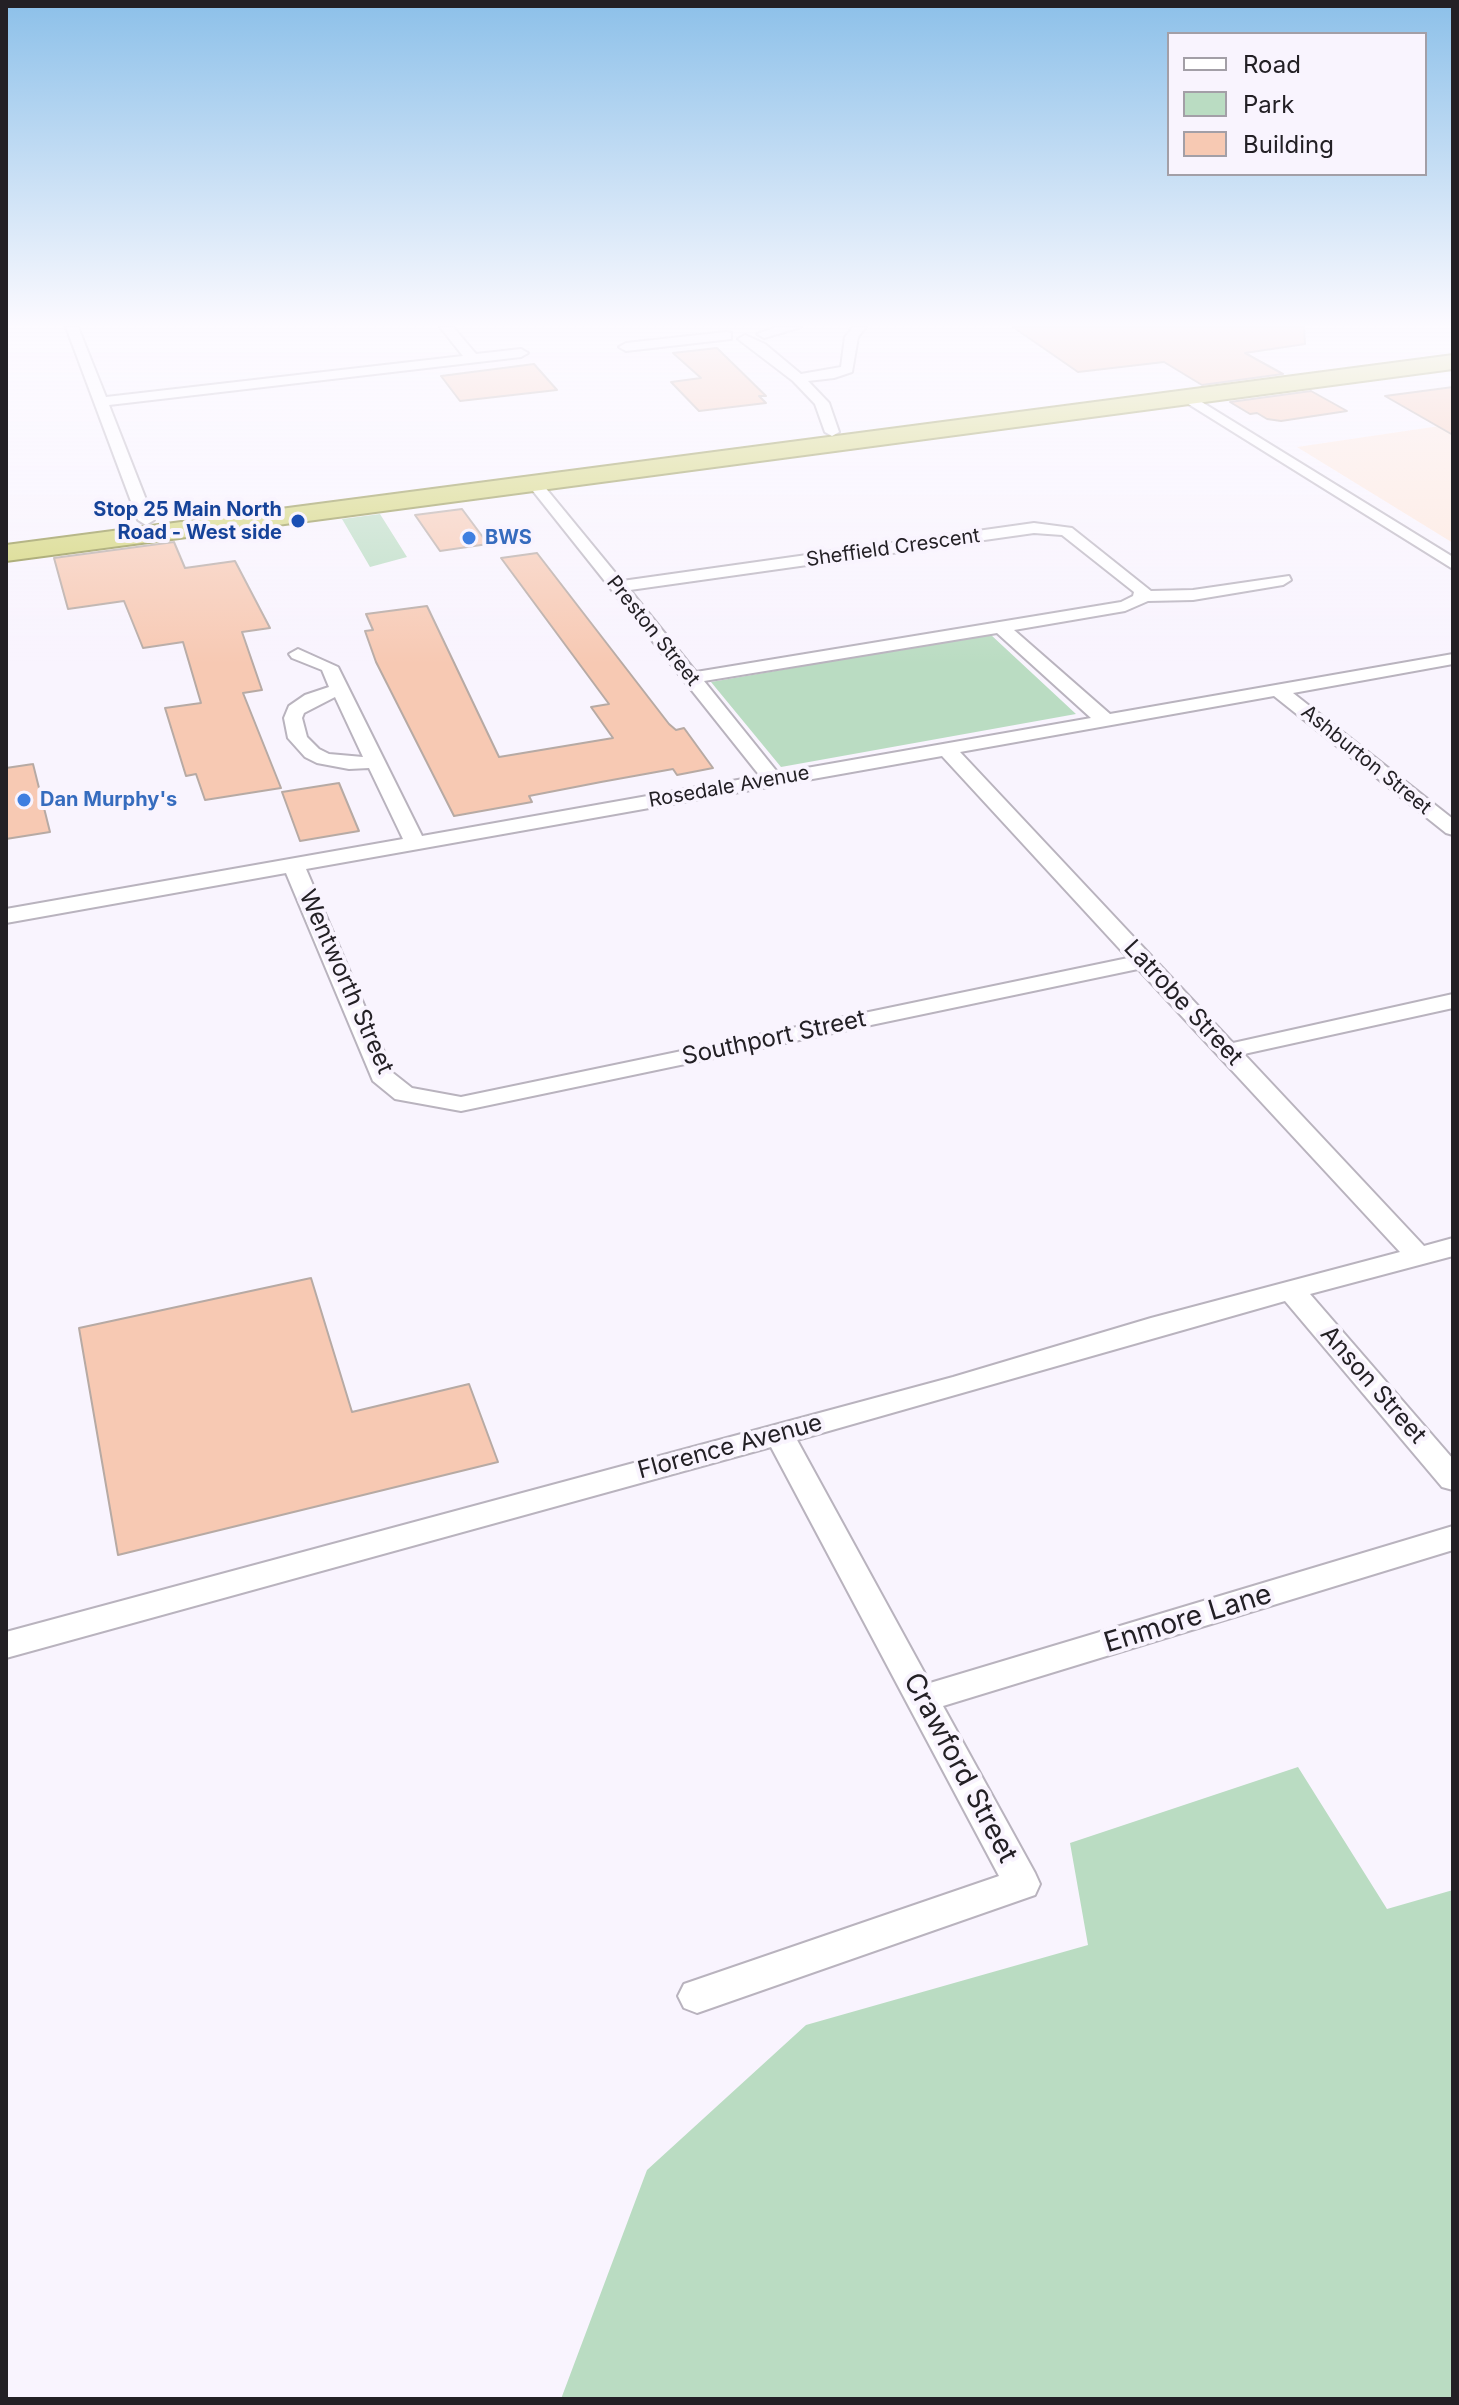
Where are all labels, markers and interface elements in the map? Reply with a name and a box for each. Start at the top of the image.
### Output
legend [1167,32,1427,176]
text: Road [1243,50,1301,79]
text: Park [1243,90,1294,119]
text: Building [1243,130,1334,159]
place label: Stop 25 Main North Road - West side [93,498,282,545]
marker: Stop 25 Main North Road - West side [289,512,307,530]
street label: Sheffield Crescent [805,524,981,572]
place label: BWS [485,526,532,550]
marker: BWS [460,529,478,547]
street label: Preston Street [601,571,705,691]
street label: Ashburton Street [1296,700,1436,820]
street label: Rosedale Avenue [647,761,811,813]
place label: Dan Murphy's [40,788,177,812]
marker: Dan Murphy's [15,791,33,809]
street label: Wentworth Street [293,886,399,1078]
street label: Latrobe Street [1118,934,1248,1072]
street label: Southport Street [680,1004,868,1072]
street label: Anson Street [1314,1320,1432,1450]
street label: Florence Avenue [635,1409,825,1485]
street label: Enmore Lane [1100,1578,1276,1660]
street label: Crawford Street [896,1667,1024,1869]

